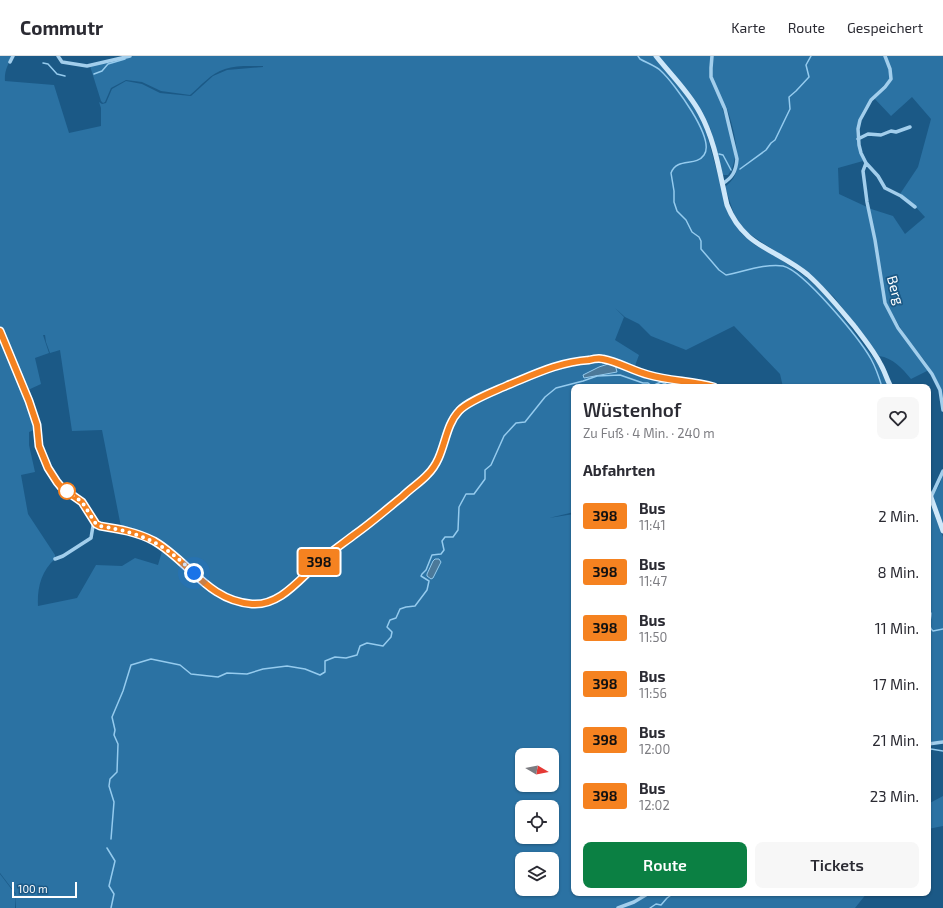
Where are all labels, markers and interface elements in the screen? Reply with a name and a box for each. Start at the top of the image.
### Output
text: Commutr [20,16,103,39]
text: Karte [731,19,766,36]
text: Route [788,19,825,36]
text: Gespeichert [847,19,923,36]
street label: Berg [884,273,908,307]
button: heart [877,397,919,439]
text: Wüstenhof [583,398,681,421]
text: Zu Fuß · 4 Min. · 240 m [583,425,715,441]
text: Abfahrten [583,461,655,479]
unlabelled marker [58,482,76,500]
text: Bus [639,499,665,517]
text: 398 [593,507,617,524]
text: 2 Min. [878,507,919,525]
text: 11:41 [639,517,666,533]
line badge: 398 [296,549,342,575]
text: 398 [307,553,331,570]
text: Bus [639,555,665,573]
your location [184,563,204,583]
text: 398 [593,563,617,580]
text: 8 Min. [878,563,919,581]
text: 11:47 [639,573,667,589]
text: Bus [639,611,665,629]
text: 398 [593,619,617,636]
text: 11 Min. [875,619,919,637]
text: 11:50 [639,629,667,645]
text: Bus [639,667,665,685]
text: 398 [593,675,617,692]
text: 17 Min. [873,675,919,693]
text: 11:56 [639,685,667,701]
text: Bus [639,723,665,741]
text: 398 [593,731,617,748]
text: 21 Min. [872,731,919,749]
text: 12:00 [639,741,670,757]
north arrow [515,748,559,792]
map controls [515,748,559,896]
text: Bus [639,779,665,797]
text: 398 [593,787,617,804]
text: 23 Min. [870,787,919,805]
text: 12:02 [639,797,670,813]
button: locate [515,800,559,844]
button: Route [583,842,747,888]
button: Tickets [755,842,919,888]
button: layers [515,852,559,896]
scale bar [12,880,77,899]
text: 100 m [18,882,48,895]

